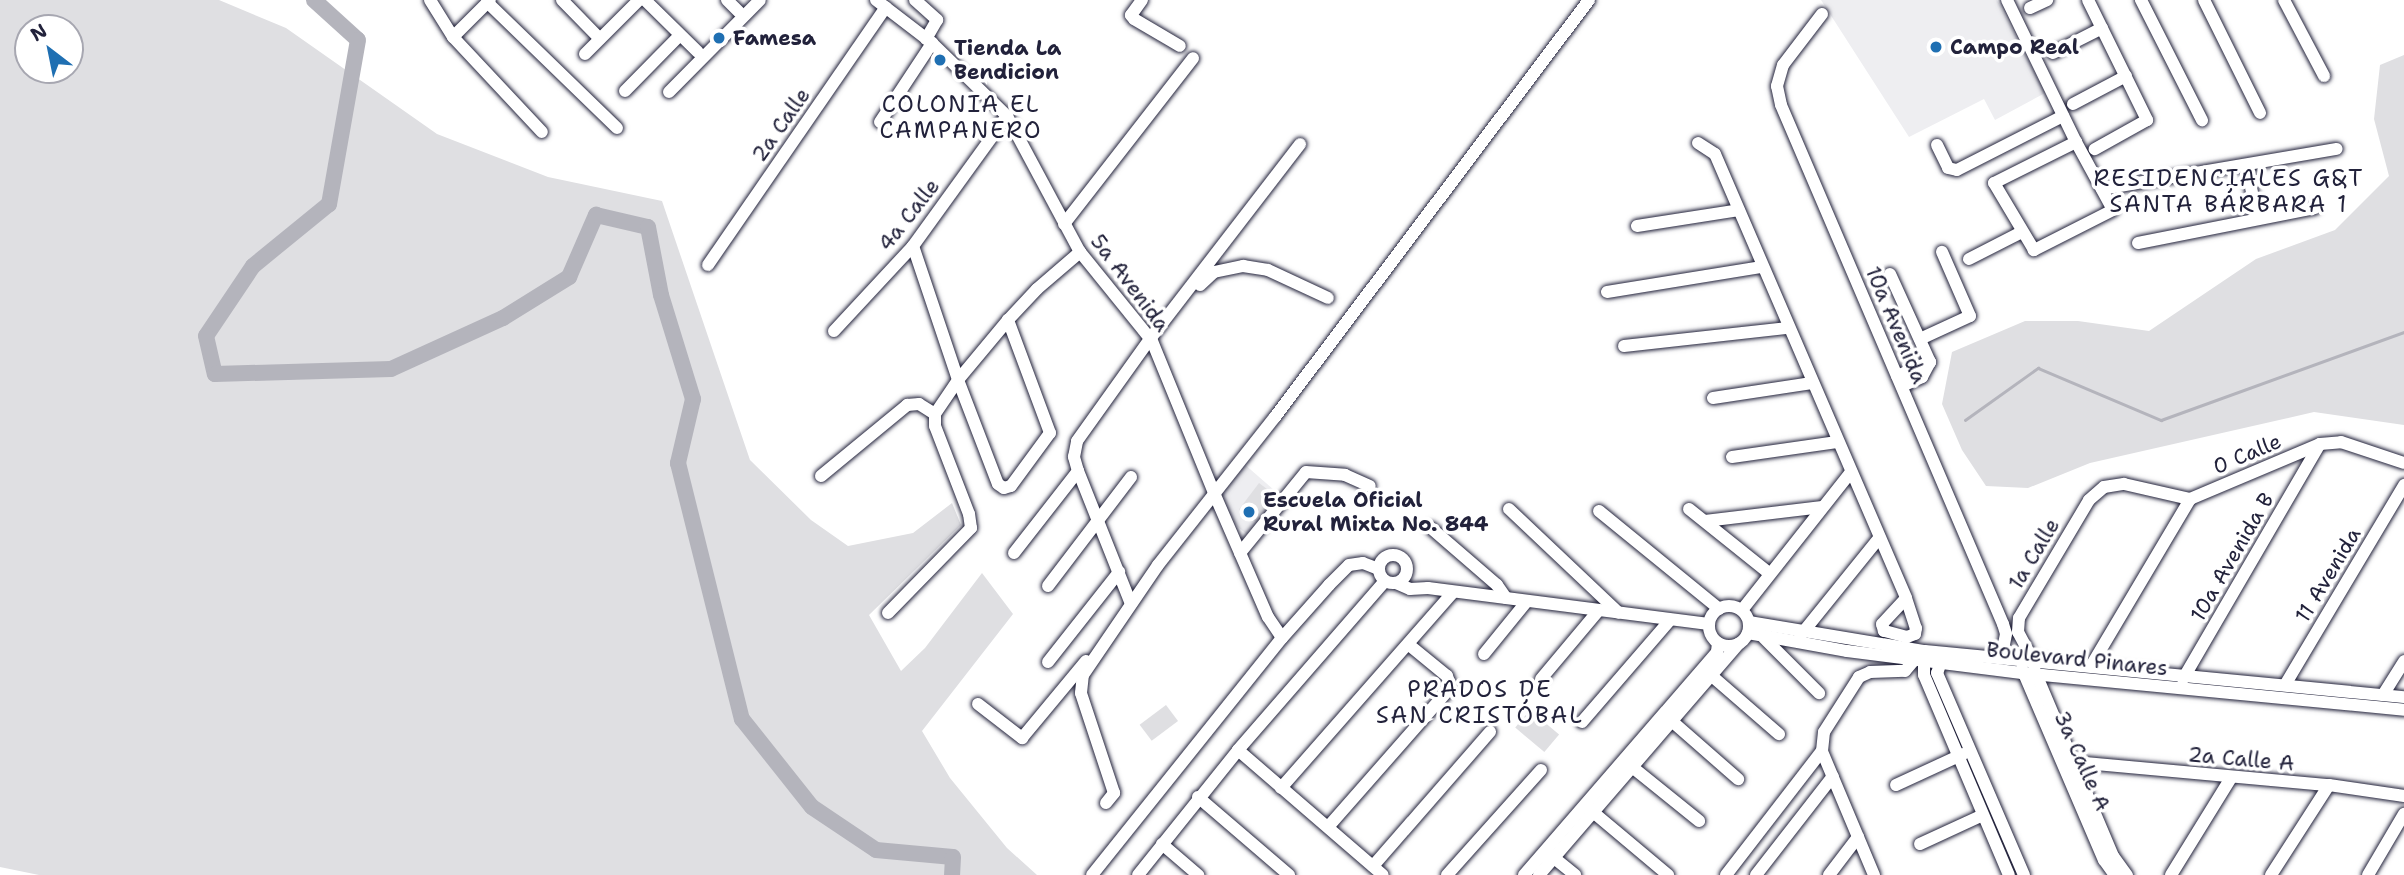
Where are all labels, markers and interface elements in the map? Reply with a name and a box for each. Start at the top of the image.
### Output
north arrow [14,14,84,84]
text: N [26,18,52,47]
place label: Famesa [733,25,816,51]
marker: Famesa [711,30,727,46]
place label: Campo Real [1950,34,2079,60]
place label: Tienda La Bendicion [954,35,1061,85]
marker: Campo Real [1928,39,1944,55]
marker: Tienda La Bendicion [932,52,948,68]
street label: 2a Calle [747,83,815,167]
district label: COLONIA EL CAMPANERO [881,90,1041,144]
district label: RESIDENCIALES G&T SANTA BÁRBARA 1 [2096,164,2362,218]
street label: 4a Calle [873,174,945,256]
street label: 5a Avenida [1085,229,1175,337]
street label: 10a Avenida [1860,263,1932,387]
street label: 0 Calle [2209,428,2285,480]
place label: Escuela Oficial Rural Mixta No. 844 [1263,487,1489,537]
street label: 10a Avenida B [2185,488,2279,626]
marker: Escuela Oficial Rural Mixta No. 844 [1241,504,1257,520]
street label: 1a Calle [2003,514,2065,594]
street label: 11 Avenida [2290,523,2366,627]
street label: Boulevard Pinares [1985,637,2169,681]
district label: PRADOS DE SAN CRISTÓBAL [1378,675,1582,729]
street label: 3a Calle A [2049,707,2115,815]
street label: 2a Calle A [2187,742,2295,776]

